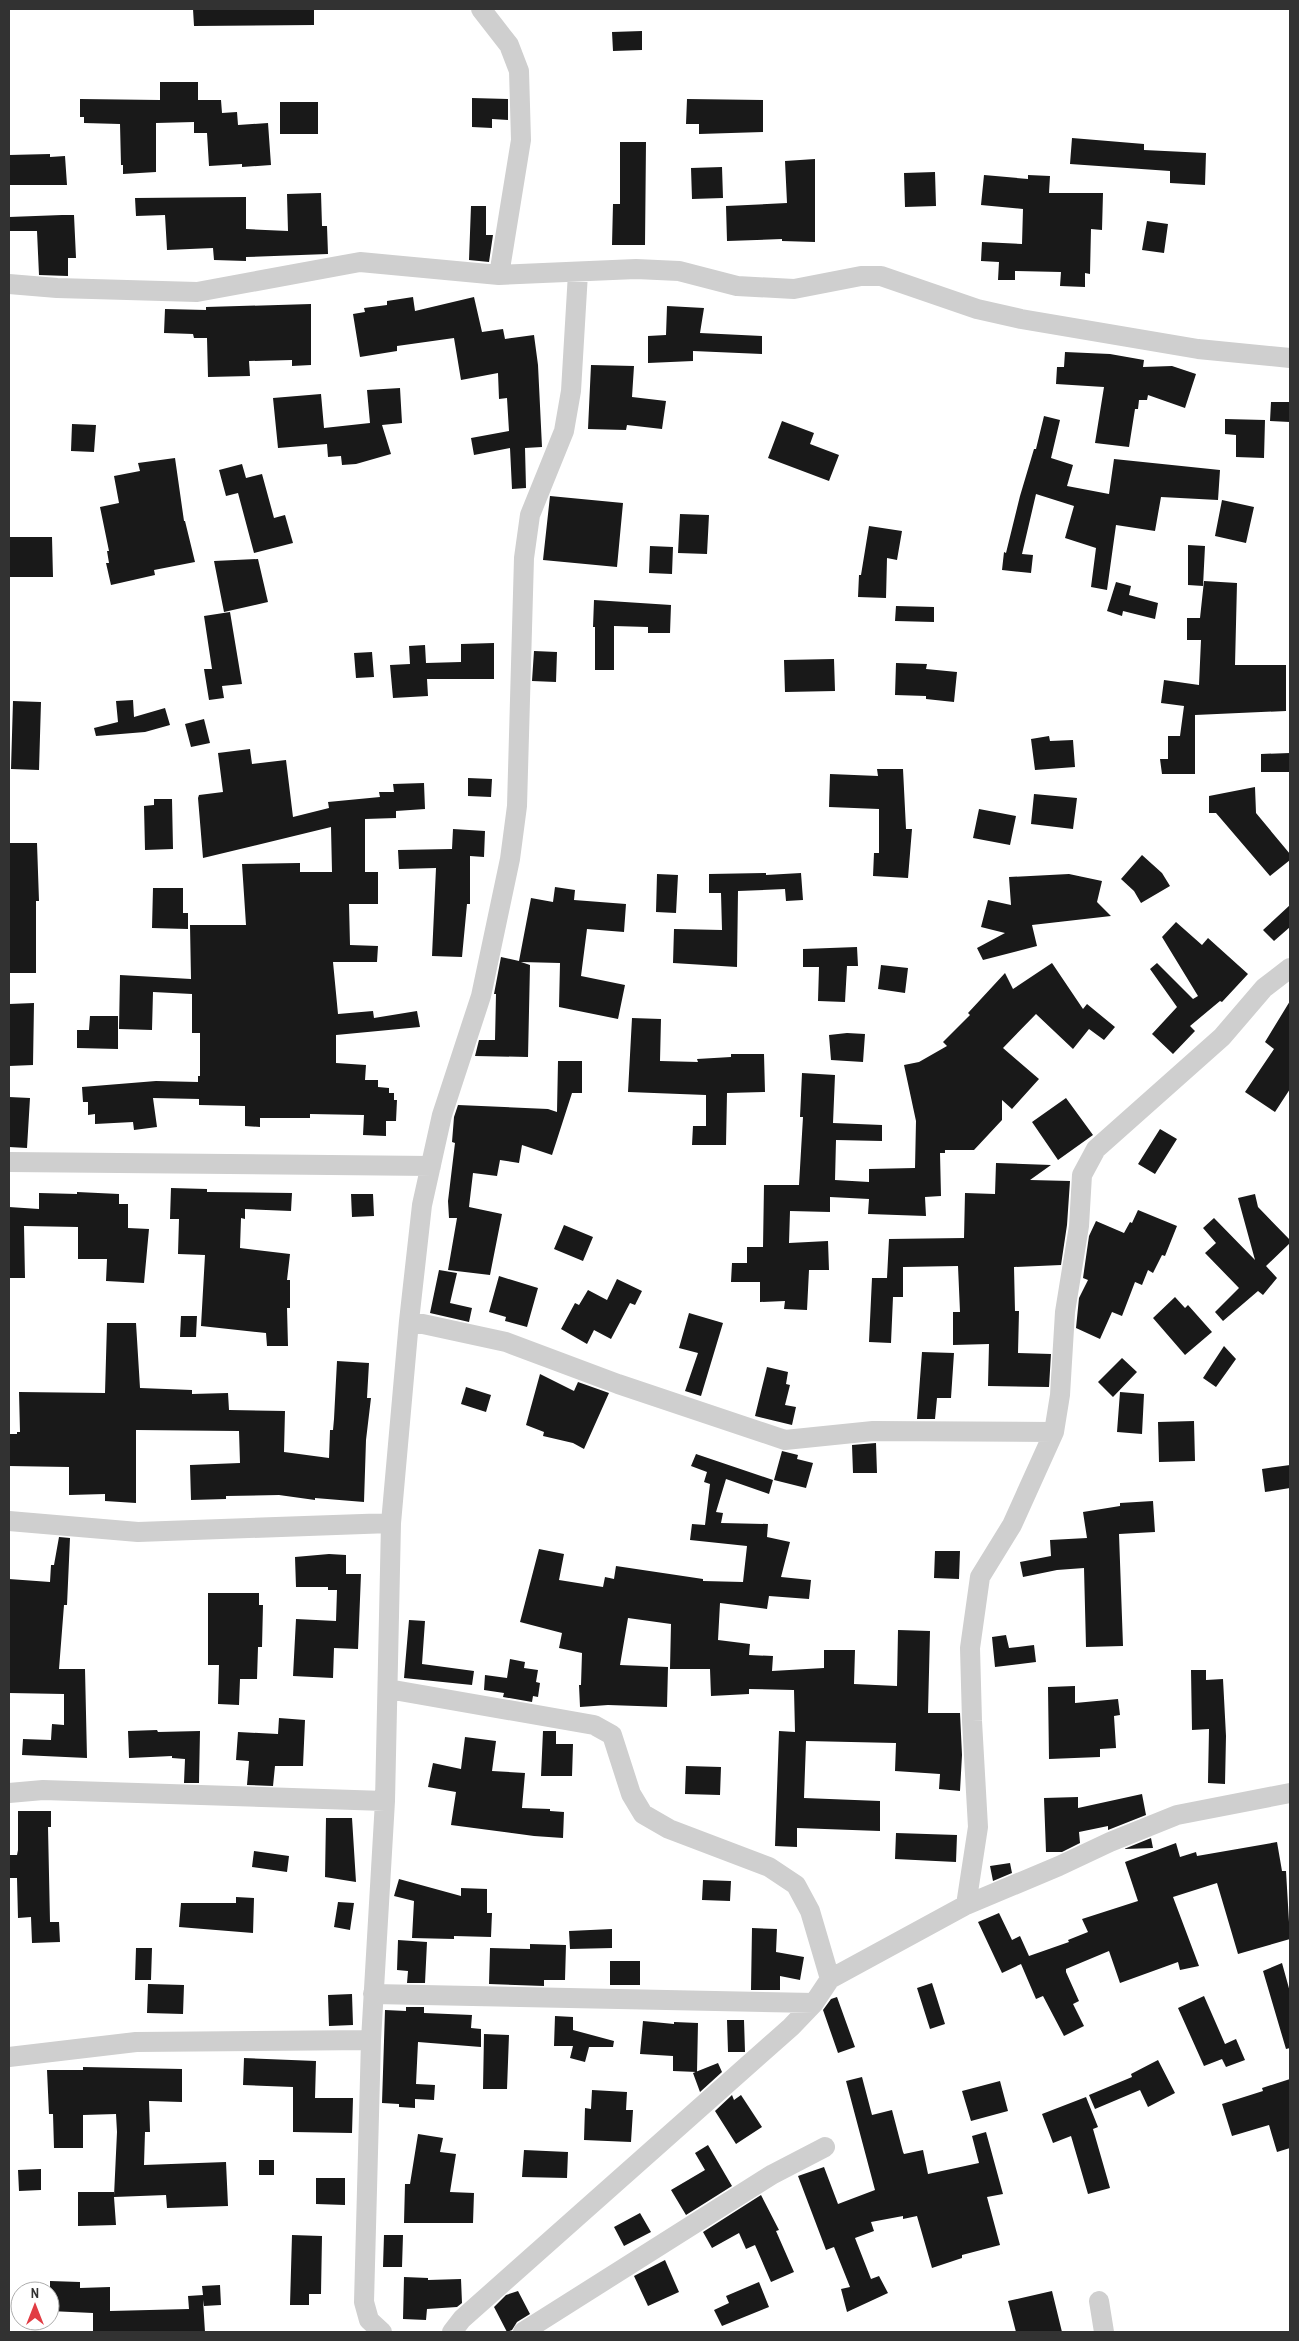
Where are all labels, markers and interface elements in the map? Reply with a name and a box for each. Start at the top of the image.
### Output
north arrow [10,2281,60,2331]
text: N [31,2284,39,2302]

